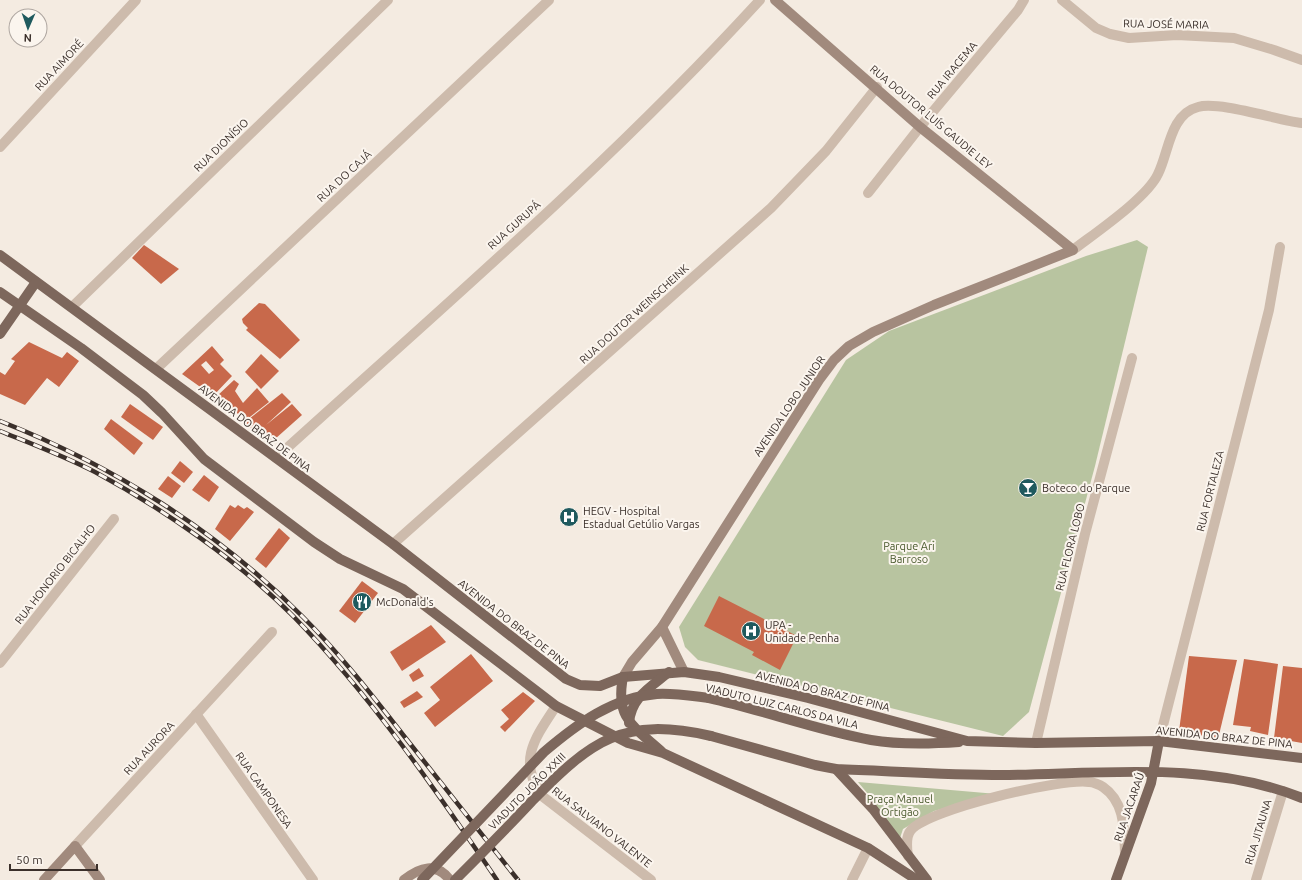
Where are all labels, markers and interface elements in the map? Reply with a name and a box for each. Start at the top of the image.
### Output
north arrow [8,8,48,48]
street label: RUA JOSÉ MARIA [1123,16,1210,31]
text: N [23,32,32,44]
street label: RUA AIMORÉ [32,36,86,93]
street label: RUA IRACEMA [925,38,980,101]
street label: RUA DOUTOR LUÍS GAUDIE LEY [868,62,995,172]
street label: RUA DIONÍSIO [191,115,251,174]
street label: RUA DO CAJÁ [314,146,374,204]
street label: RUA GURUPÁ [485,197,543,252]
street label: RUA DOUTOR WEINSCHEINK [577,262,691,366]
street label: AVENIDA LOBO JUNIOR [751,353,827,458]
street label: AVENIDA DO BRAZ DE PINA [196,382,314,475]
street label: RUA FORTALEZA [1194,448,1226,533]
bar icon: Boteco do Parque [1017,477,1039,499]
place label: Boteco do Parque [1042,482,1130,494]
street label: RUA FLORA LOBO [1053,502,1087,592]
place label: HEGV - Hospital Estadual Getúlio Vargas [583,505,700,530]
hospital icon: HEGV - Hospital Estadual Getúlio Vargas [558,506,580,528]
street label: RUA HONORIO BICALHO [12,522,98,626]
park label: Parque Ari Barroso [883,540,935,565]
street label: AVENIDA DO BRAZ DE PINA [456,577,573,672]
restaurant icon: McDonald's [351,591,373,613]
place label: McDonald's [376,596,434,608]
place label: UPA - Unidade Penha [765,619,839,644]
hospital icon: UPA - Unidade Penha [740,620,762,642]
street label: AVENIDA DO BRAZ DE PINA [755,669,892,714]
street label: VIADUTO LUIZ CARLOS DA VILA [704,681,860,731]
street label: RUA AURORA [121,718,177,777]
street label: AVENIDA DO BRAZ DE PINA [1155,724,1294,750]
street label: RUA CAMPONESA [233,750,295,831]
street label: VIADUTO JOÃO XXIII [486,750,568,832]
street label: RUA JACARAÚ [1111,770,1146,843]
street label: RUA SALVIANO VALENTE [550,784,654,870]
park label: Praça Manuel Ortigão [867,793,933,818]
street label: RUA JITAUNA [1242,797,1274,866]
scale bar [10,846,97,872]
text: 50 m [16,853,43,866]

